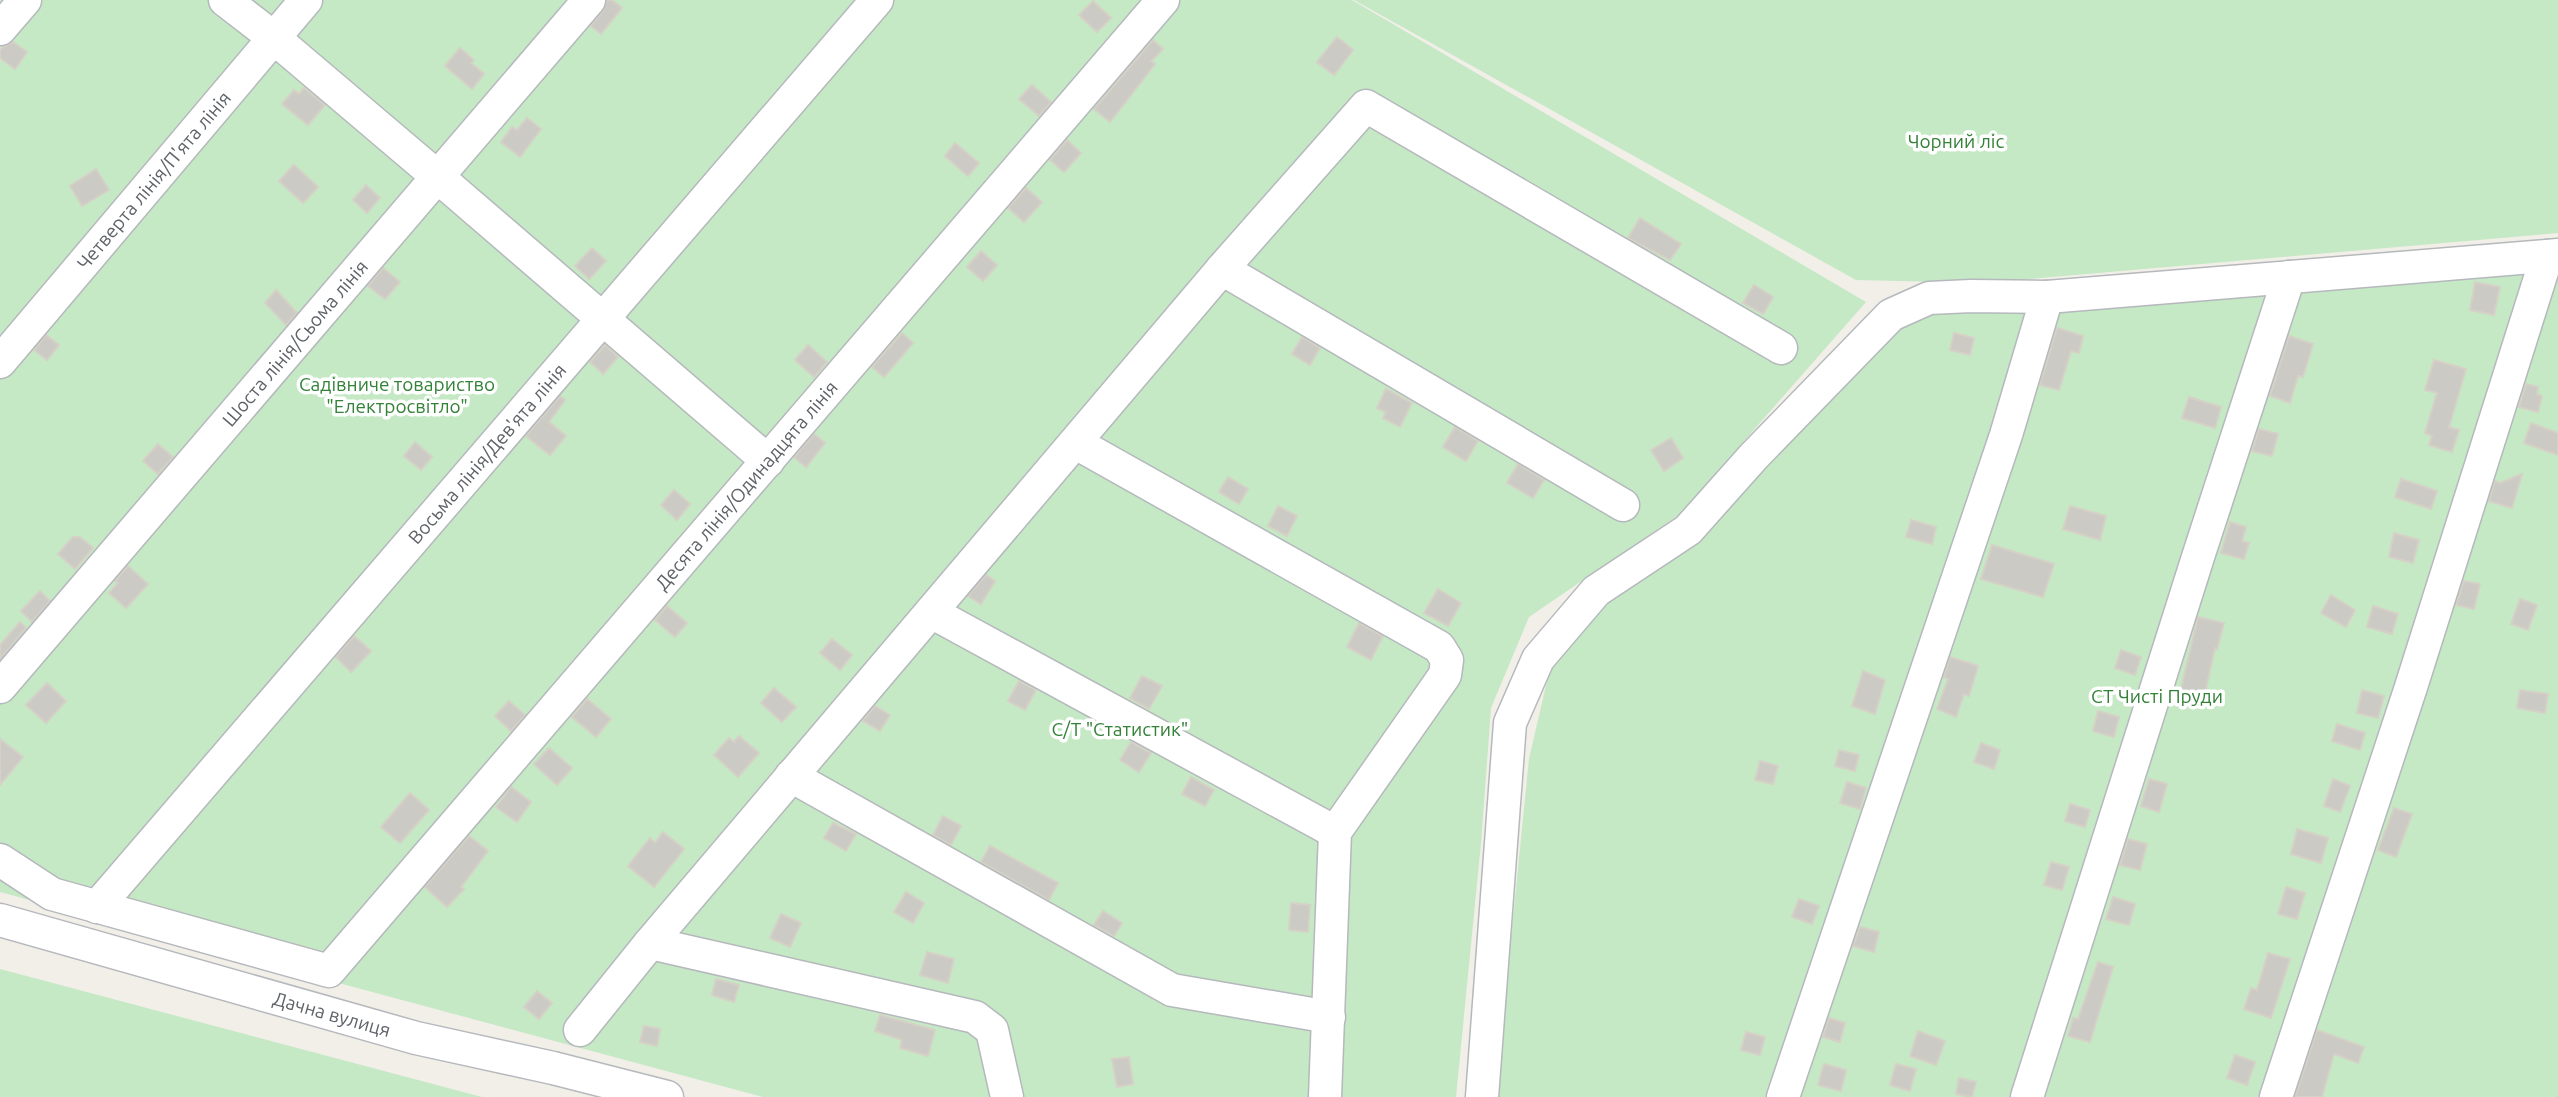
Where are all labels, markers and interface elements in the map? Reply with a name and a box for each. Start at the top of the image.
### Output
street label: Четверта лінія/П'ята лінія [72,87,235,274]
park label: Чорний ліс [1908,130,2004,152]
street label: Шоста лінія/Сьома лінія [218,255,372,431]
street label: Восьма лінія/Дев'ята лінія [403,359,570,548]
park label: Садівниче товариство "Електросвітло" [299,373,495,417]
street label: Десята лінія/Одинадцята лінія [650,376,842,594]
park label: СТ Чисті Пруди [2091,685,2223,707]
park label: С/Т "Статистик" [1052,718,1188,740]
street label: Дачна вулиця [271,987,393,1041]

